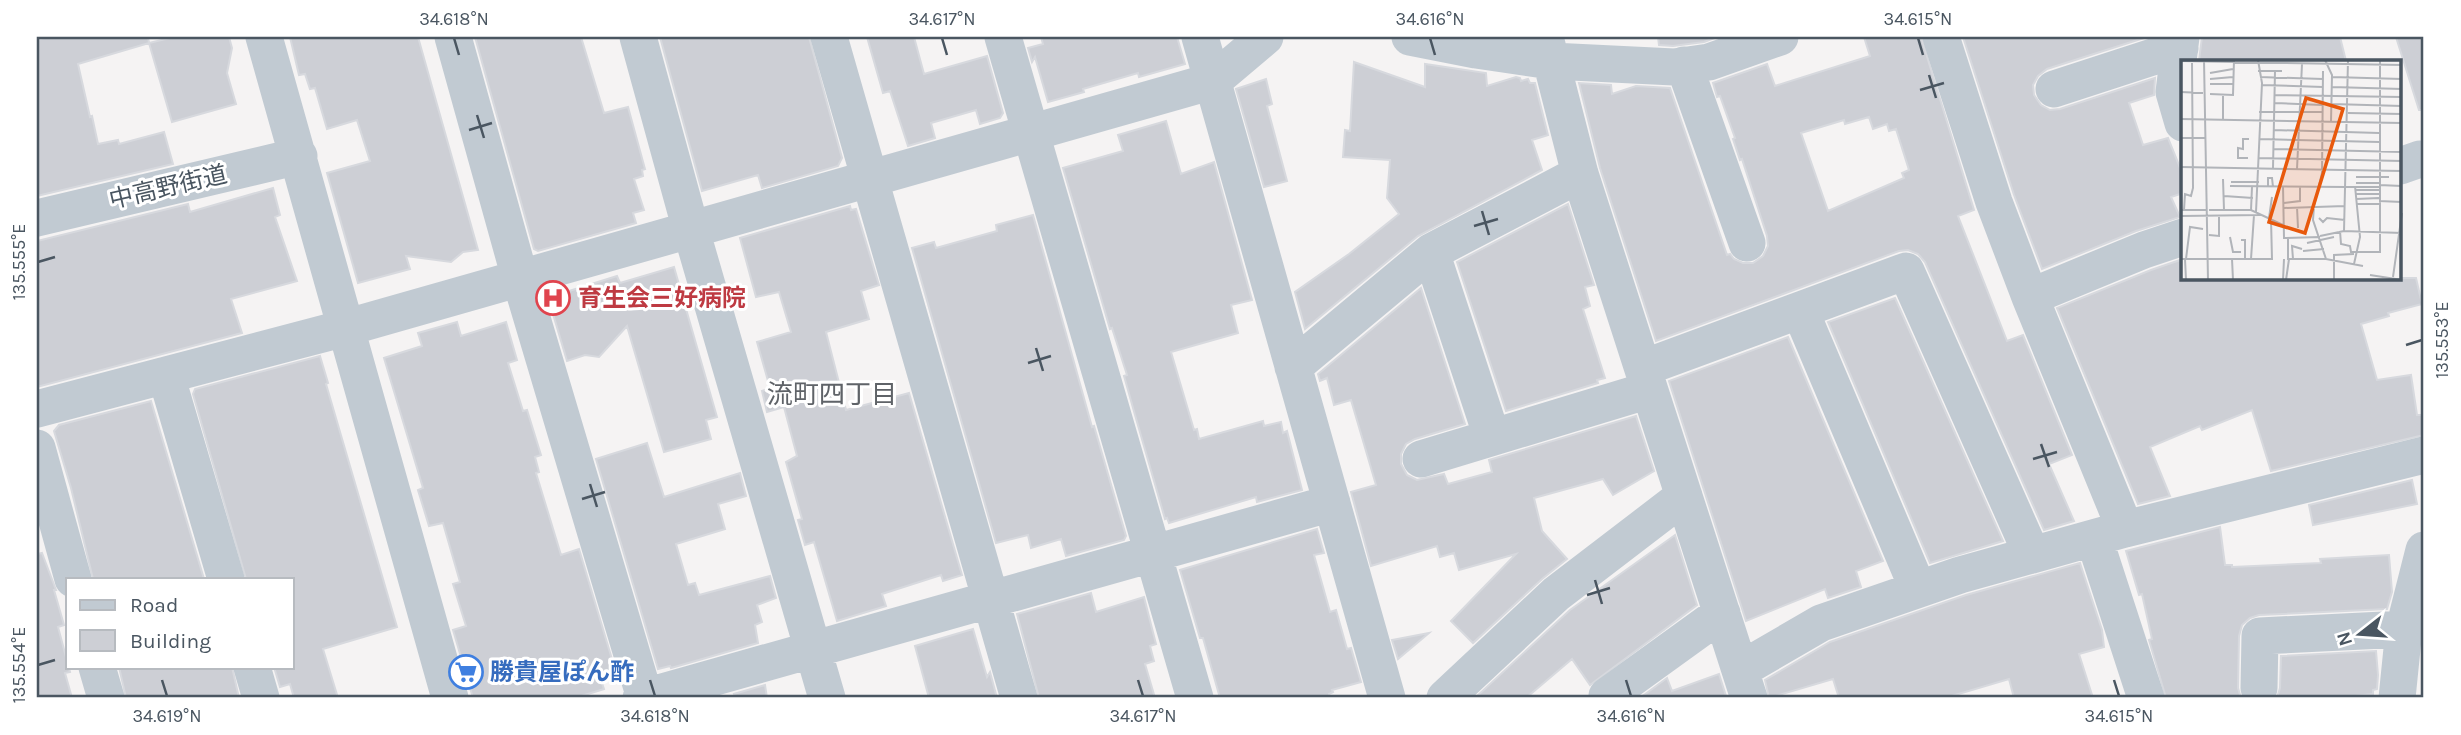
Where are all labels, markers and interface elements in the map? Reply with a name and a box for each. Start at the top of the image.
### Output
text: 34.618°N [419,8,489,30]
text: 34.617°N [908,8,976,30]
text: 34.616°N [1396,8,1464,30]
text: 34.615°N [1884,8,1952,30]
inset map [2181,60,2402,280]
street label: 中高野街道 [106,160,230,214]
text: 135.555°E [8,224,30,300]
hospital icon: 育生会三好病院 [534,279,572,317]
place label: 育生会三好病院 [578,284,746,312]
text: 135.553°E [2431,301,2453,379]
district label: 流町四丁目 [767,379,897,410]
legend [66,578,294,668]
text: Road [130,593,178,617]
north arrow [2324,598,2394,668]
text: 135.554°E [8,627,30,703]
text: Building [130,629,211,653]
text: N [2332,629,2357,648]
supermarket icon: 勝貴屋ぽん酢 [447,653,485,691]
place label: 勝貴屋ぽん酢 [490,658,634,686]
text: 34.619°N [132,705,202,727]
text: 34.618°N [620,705,690,727]
text: 34.617°N [1109,705,1177,727]
text: 34.616°N [1597,705,1665,727]
text: 34.615°N [2085,705,2153,727]

